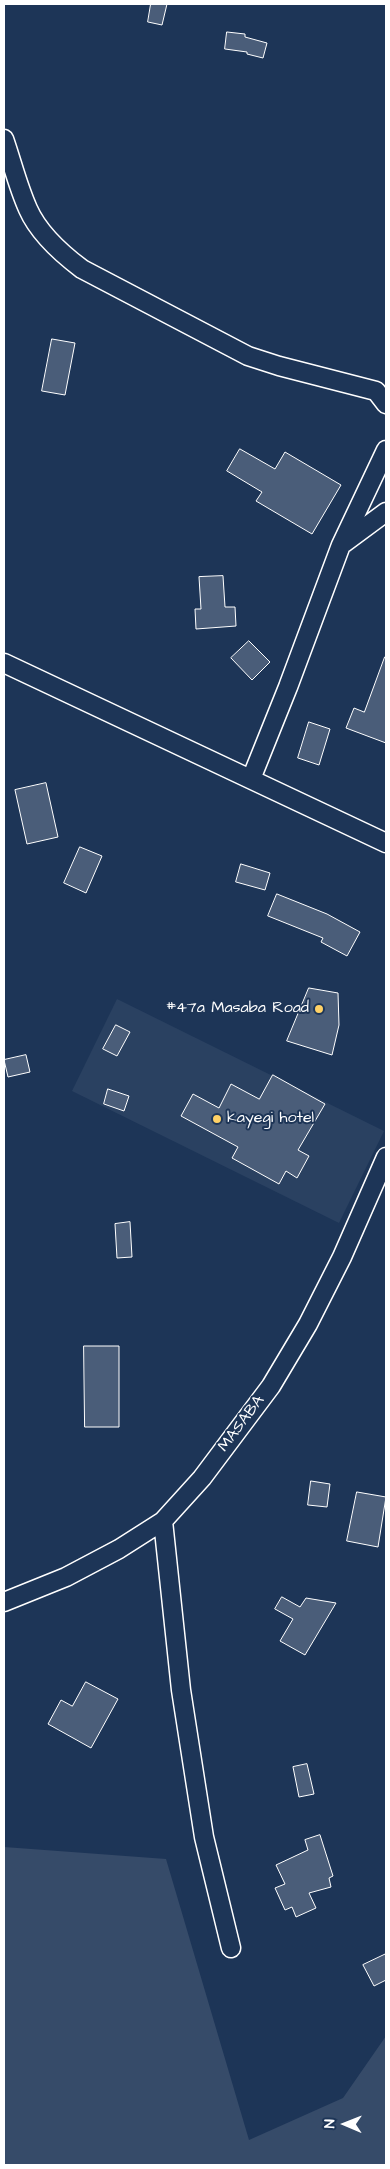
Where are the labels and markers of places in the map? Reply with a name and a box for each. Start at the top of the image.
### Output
place label: #47a Masaba Road [166,999,309,1019]
marker: #47a Masaba Road [313,1003,325,1015]
place label: kayegi hotel [227,1109,314,1129]
marker: kayegi hotel [211,1113,223,1125]

